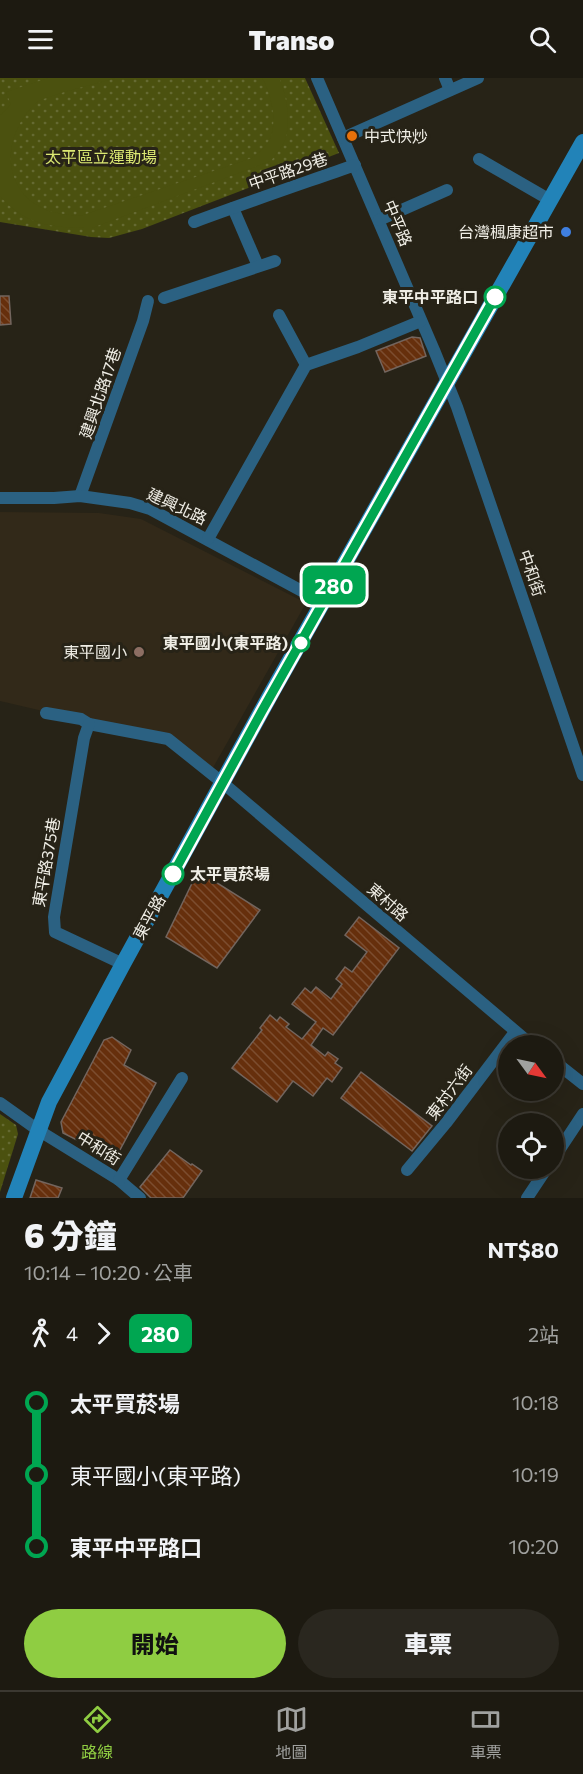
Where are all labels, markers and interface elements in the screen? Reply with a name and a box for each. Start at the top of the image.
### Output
icon: menu [24,23,57,56]
text: Transo [249,23,334,56]
icon: search [526,23,559,56]
place label: 中式快炒 [364,126,428,145]
marker: 中式快炒 [345,129,359,143]
park label: 太平區立運動場 [45,147,157,166]
street label: 中平路29巷 [246,148,330,193]
street label: 中平路 [380,197,417,249]
place label: 台灣楓康超市 [458,222,554,241]
marker: 台灣楓康超市 [559,225,573,239]
marker: 東平中平路口 [484,286,506,308]
place label: 東平中平路口 [382,287,478,306]
street label: 建興北路17巷 [75,345,124,441]
street label: 建興北路 [144,483,210,528]
street label: 中和街 [516,547,549,599]
line badge: 280 [300,566,368,604]
text: 280 [315,573,353,598]
place label: 東平國小(東平路) [163,633,288,652]
marker: 東平國小(東平路) [292,634,310,652]
place label: 東平國小 [63,642,127,661]
marker: 東平國小 [132,645,146,659]
street label: 東平路375巷 [28,816,63,908]
marker: 太平買菸場 [162,863,184,885]
place label: 太平買菸場 [190,864,270,883]
street label: 東村路 [364,879,413,925]
street label: 東平路 [129,891,169,942]
north arrow [498,1035,564,1101]
map controls [498,1035,564,1179]
street label: 東村六街 [422,1060,475,1123]
button: locate [498,1113,564,1179]
street label: 中和街 [74,1127,125,1168]
text: 6 分鐘 [24,1214,117,1255]
text: NT$80 [487,1236,559,1263]
text: 10:14 – 10:20 · 公車 [24,1260,193,1284]
icon: walk [24,1317,57,1350]
icon: forward [87,1317,120,1350]
text: 4 [66,1321,78,1345]
text: 280 [141,1321,180,1346]
text: 2站 [528,1322,559,1346]
text: 太平買菸場 [70,1390,180,1417]
text: 10:18 [512,1390,559,1414]
text: 東平國小(東平路) [70,1462,241,1489]
text: 10:19 [512,1462,559,1486]
text: 東平中平路口 [70,1534,202,1561]
text: 10:20 [509,1534,559,1558]
button: 開始 [24,1609,286,1678]
button: 車票 [298,1609,559,1678]
tab: 路線 [81,1703,114,1763]
tab: 地圖 [275,1703,308,1763]
tab: 車票 [469,1703,502,1763]

